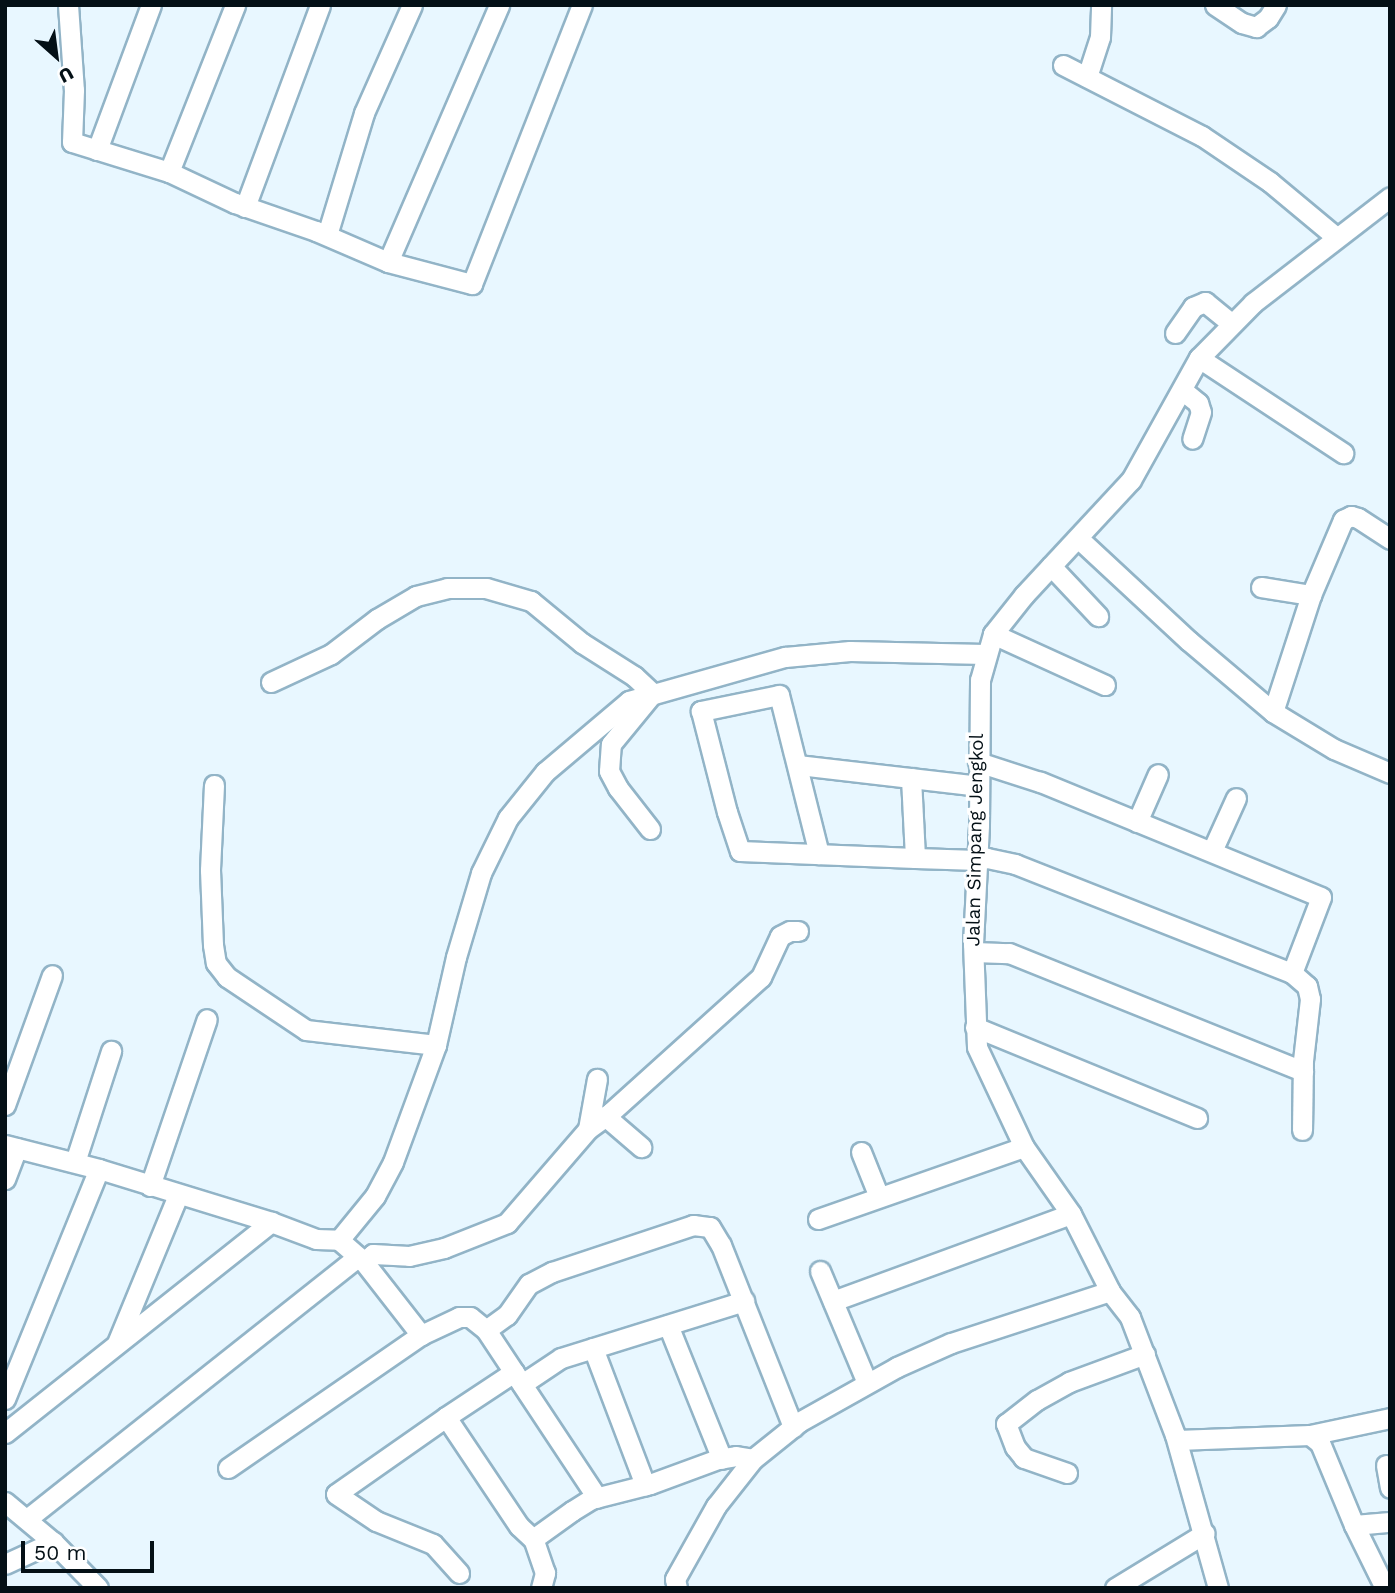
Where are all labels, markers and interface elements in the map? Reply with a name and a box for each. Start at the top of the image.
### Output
north arrow [21,21,91,91]
text: U [55,62,77,88]
street label: Jalan Simpang Jengkol [962,733,988,947]
scale bar [24,1526,158,1570]
text: 50 m [34,1540,86,1565]

